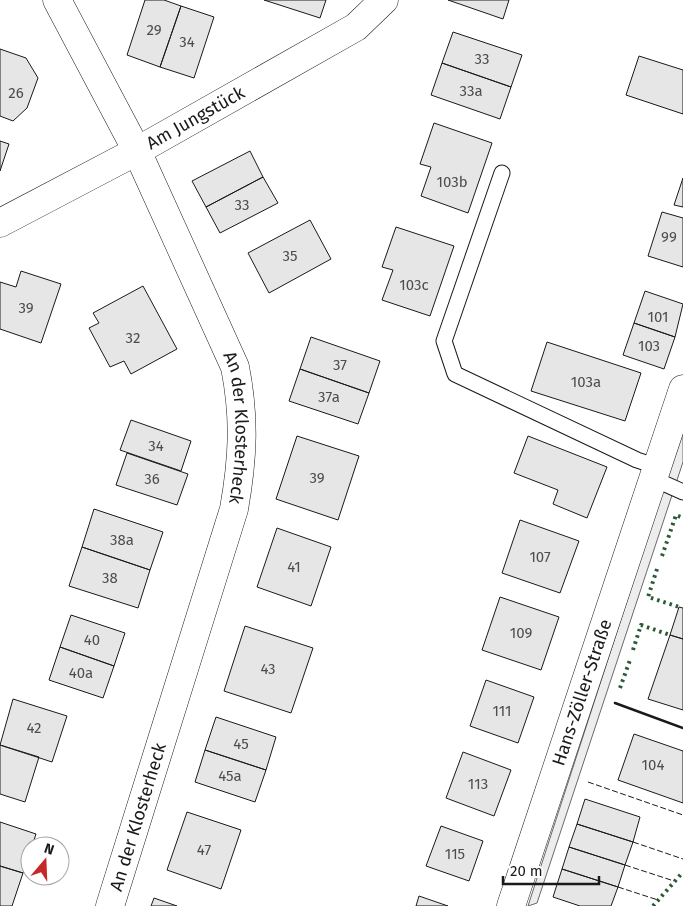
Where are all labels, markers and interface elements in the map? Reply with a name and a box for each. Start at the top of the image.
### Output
house number: 29 [146,21,162,39]
house number: 34 [179,33,195,51]
house number: 33 [475,50,489,68]
street label: Am Jungstück [142,81,249,154]
house number: 33a [459,82,483,100]
house number: 26 [8,84,24,102]
house number: 103b [436,173,468,191]
house number: 33 [235,196,249,214]
house number: 99 [661,228,677,246]
house number: 35 [282,247,298,265]
house number: 103c [399,276,429,294]
house number: 39 [18,299,34,317]
house number: 101 [648,308,669,326]
house number: 32 [126,329,140,347]
house number: 103 [638,337,660,355]
street label: An der Klosterheck [218,348,253,506]
house number: 37 [333,356,347,374]
house number: 103a [571,373,601,391]
house number: 37a [318,388,340,406]
house number: 34 [148,437,164,455]
house number: 39 [309,469,325,487]
house number: 36 [144,470,160,488]
house number: 38a [110,531,134,549]
house number: 107 [529,548,551,566]
house number: 41 [287,558,301,576]
house number: 38 [102,569,118,587]
street label: Hans-Zöller-Straße [547,616,617,769]
house number: 109 [510,624,532,642]
house number: 40 [84,631,100,649]
house number: 43 [260,660,276,678]
house number: 40a [69,664,93,682]
house number: 111 [492,702,512,720]
house number: 42 [26,719,42,737]
house number: 45 [233,735,249,753]
street label: An der Klosterheck [105,740,171,894]
house number: 104 [642,756,664,774]
house number: 45a [218,767,242,785]
house number: 113 [468,775,488,793]
north arrow [20,836,70,886]
text: N [42,840,56,859]
house number: 47 [197,841,211,859]
house number: 115 [445,845,465,863]
scale bar [503,854,599,886]
text: 20 m [510,862,543,880]

